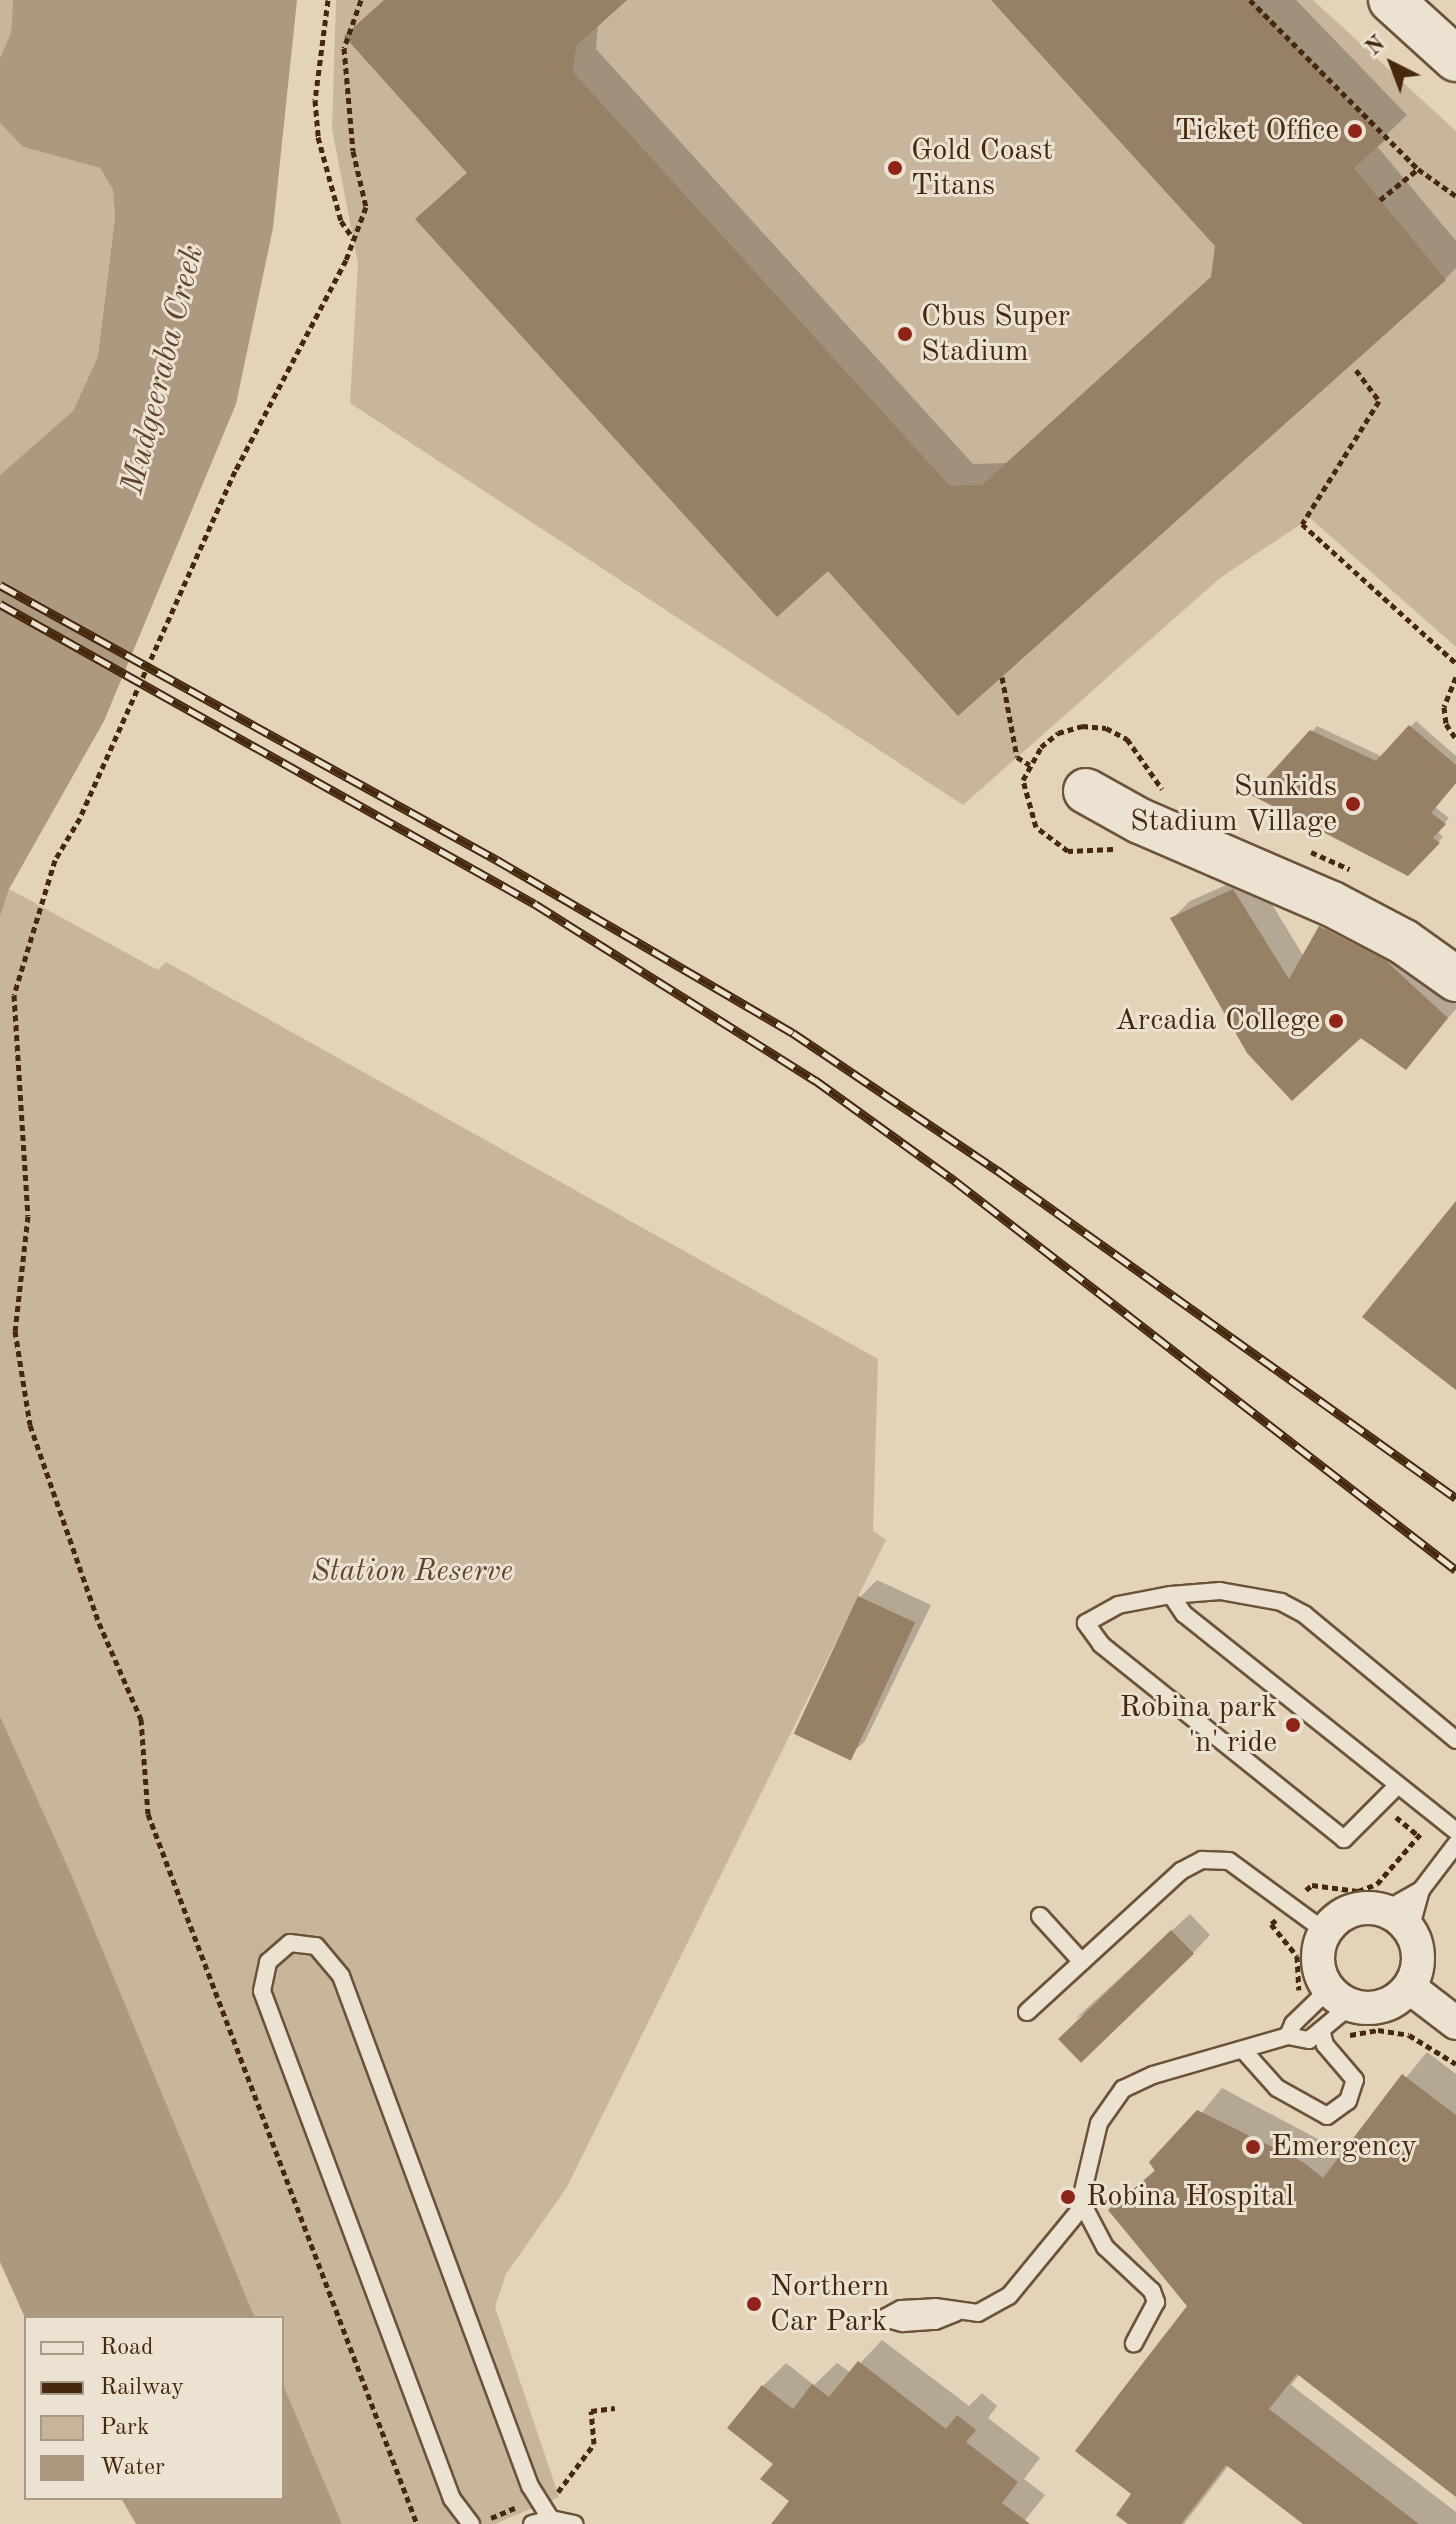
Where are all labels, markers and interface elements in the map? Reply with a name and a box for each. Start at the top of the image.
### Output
north arrow [1352,24,1432,104]
text: N [1362,32,1390,60]
place label: Ticket Office [1174,113,1339,149]
marker: Ticket Office [1346,122,1364,140]
place label: Gold Coast Titans [911,133,1053,204]
marker: Gold Coast Titans [886,159,904,177]
water label: Mudgeeraba Creek [115,242,213,498]
place label: Cbus Super Stadium [921,299,1070,370]
marker: Cbus Super Stadium [896,325,914,343]
place label: Sunkids Stadium Village [1130,769,1337,840]
marker: Sunkids Stadium Village [1344,795,1362,813]
place label: Arcadia College [1115,1003,1320,1039]
marker: Arcadia College [1327,1012,1345,1030]
park label: Station Reserve [311,1554,513,1590]
place label: Robina park 'n' ride [1120,1690,1277,1760]
marker: Robina park 'n' ride [1284,1716,1302,1734]
place label: Emergency [1271,2129,1417,2165]
marker: Emergency [1242,2136,1264,2158]
place label: Robina Hospital [1086,2179,1294,2215]
marker: Robina Hospital [1057,2186,1079,2208]
place label: Northern Car Park [770,2269,889,2340]
marker: Northern Car Park [745,2295,763,2313]
legend [24,2316,284,2500]
text: Road [100,2336,153,2360]
text: Railway [100,2376,184,2400]
text: Park [100,2416,149,2440]
text: Water [100,2456,165,2480]

